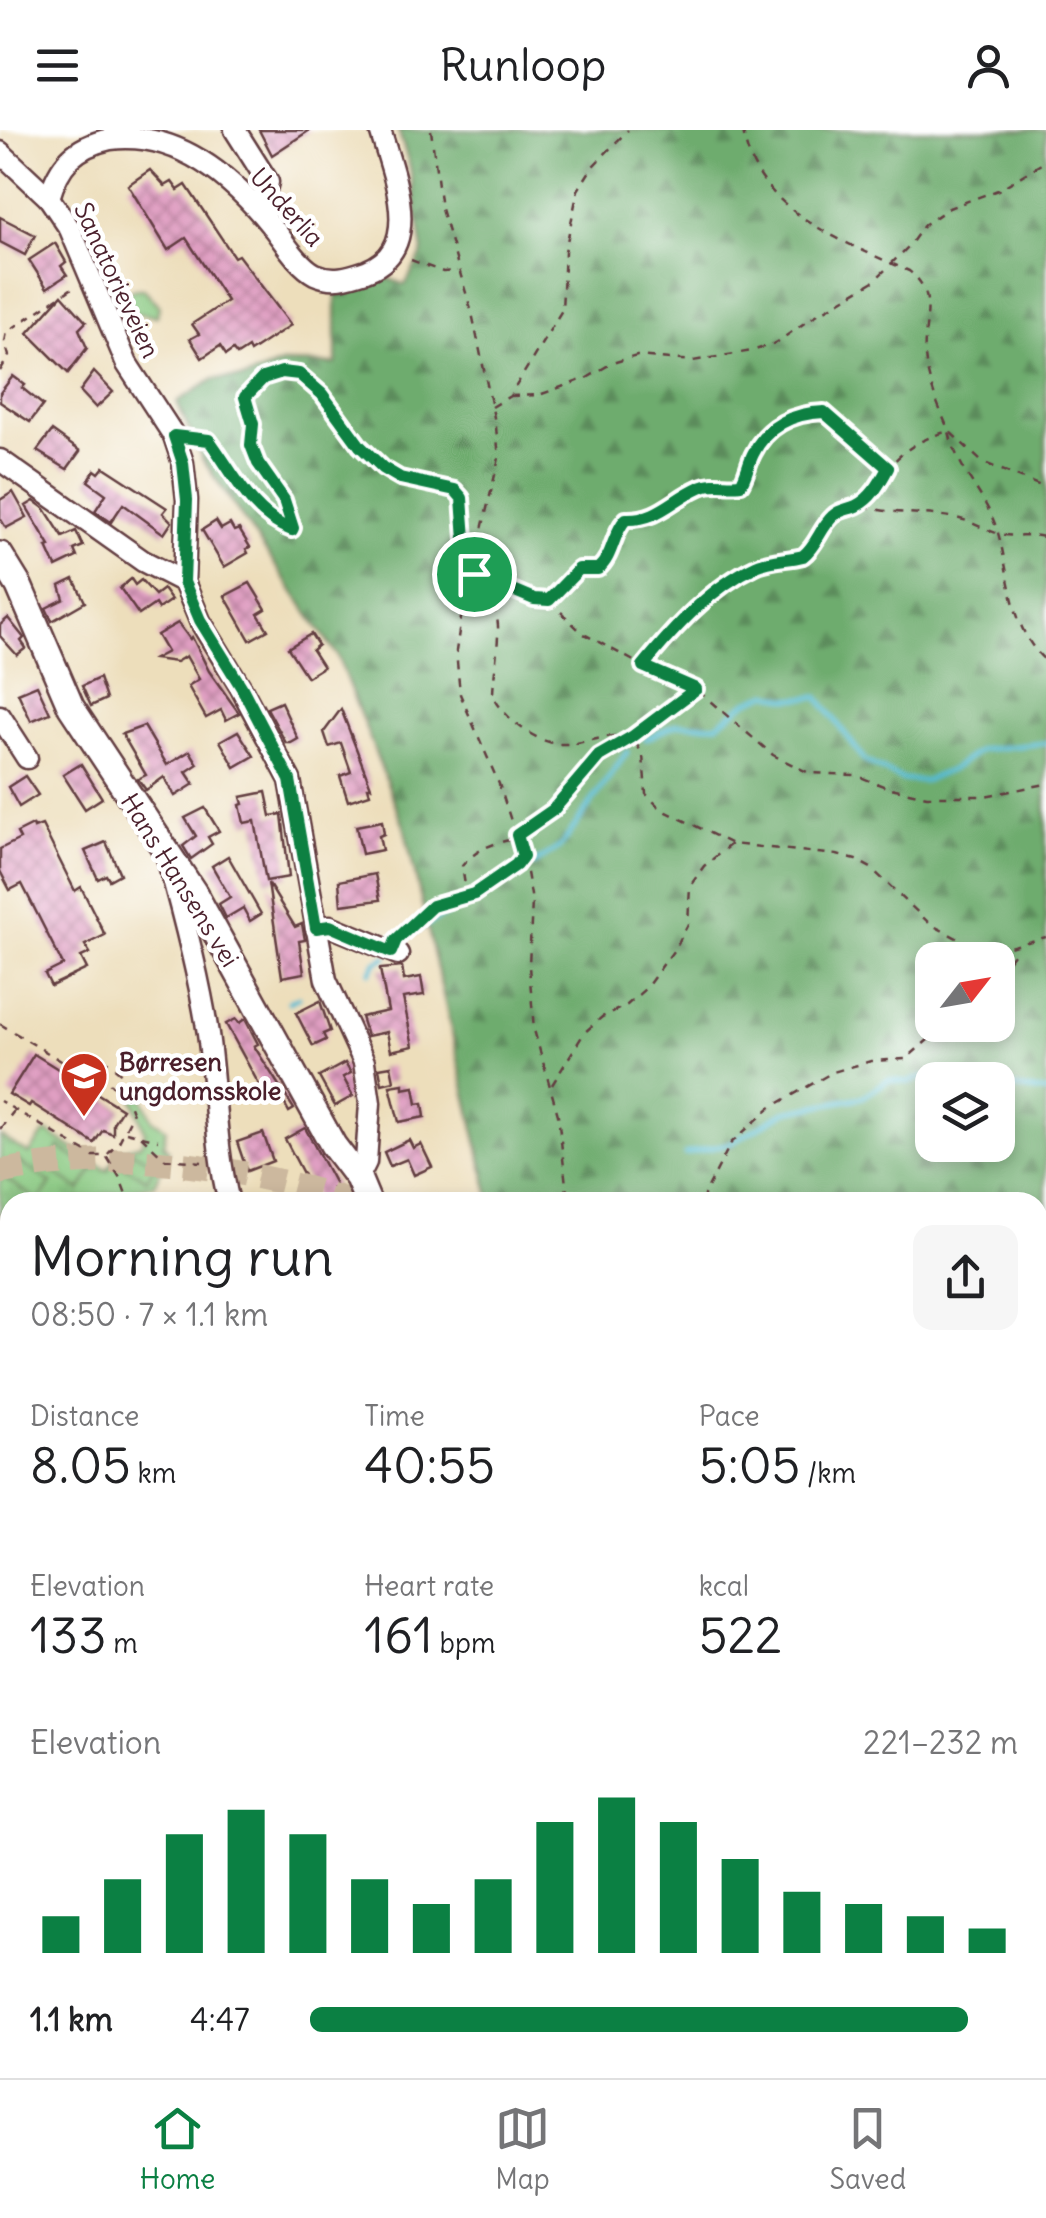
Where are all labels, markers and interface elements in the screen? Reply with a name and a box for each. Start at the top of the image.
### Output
text: Runloop [440,37,607,93]
icon: menu [30,38,85,93]
icon: person [961,38,1016,93]
street label: Underlia [243,161,331,253]
street label: Sanatorieveien [67,197,167,363]
pin [432,532,517,617]
icon: arrive [447,547,502,602]
street label: Hans Hansens vei [114,787,246,973]
north arrow [915,942,1015,1042]
map controls [915,942,1015,1162]
place label: Børresen ungdomsskole [119,1046,281,1107]
school or university icon: Børresen ungdomsskole [58,1050,110,1118]
button: layers [915,1062,1015,1162]
text: Morning run [30,1222,334,1291]
button: share [913,1225,1018,1330]
text: 08:50 · 7 × 1.1 km [30,1294,268,1335]
text: Distance [30,1398,139,1434]
text: Time [364,1398,425,1434]
text: Pace [699,1398,760,1434]
text: 8.05 [30,1434,131,1497]
text: 40:55 [364,1434,495,1497]
text: 5:05 [699,1434,800,1497]
text: km [131,1455,176,1491]
text: /km [800,1455,856,1491]
text: Elevation [30,1568,145,1604]
text: Heart rate [364,1568,494,1604]
text: kcal [699,1568,749,1604]
text: 133 [30,1604,107,1667]
text: 161 [364,1604,433,1667]
text: 522 [699,1604,782,1667]
text: m [107,1625,138,1661]
text: bpm [433,1625,496,1661]
text: Elevation [30,1722,161,1763]
text: 221–232 m [863,1722,1018,1763]
text: 1.1 km [30,1999,113,2040]
text: 4:47 [190,1999,250,2040]
tab: Home [140,2101,215,2197]
tab: Map [495,2101,550,2197]
tab: Saved [829,2101,906,2197]

